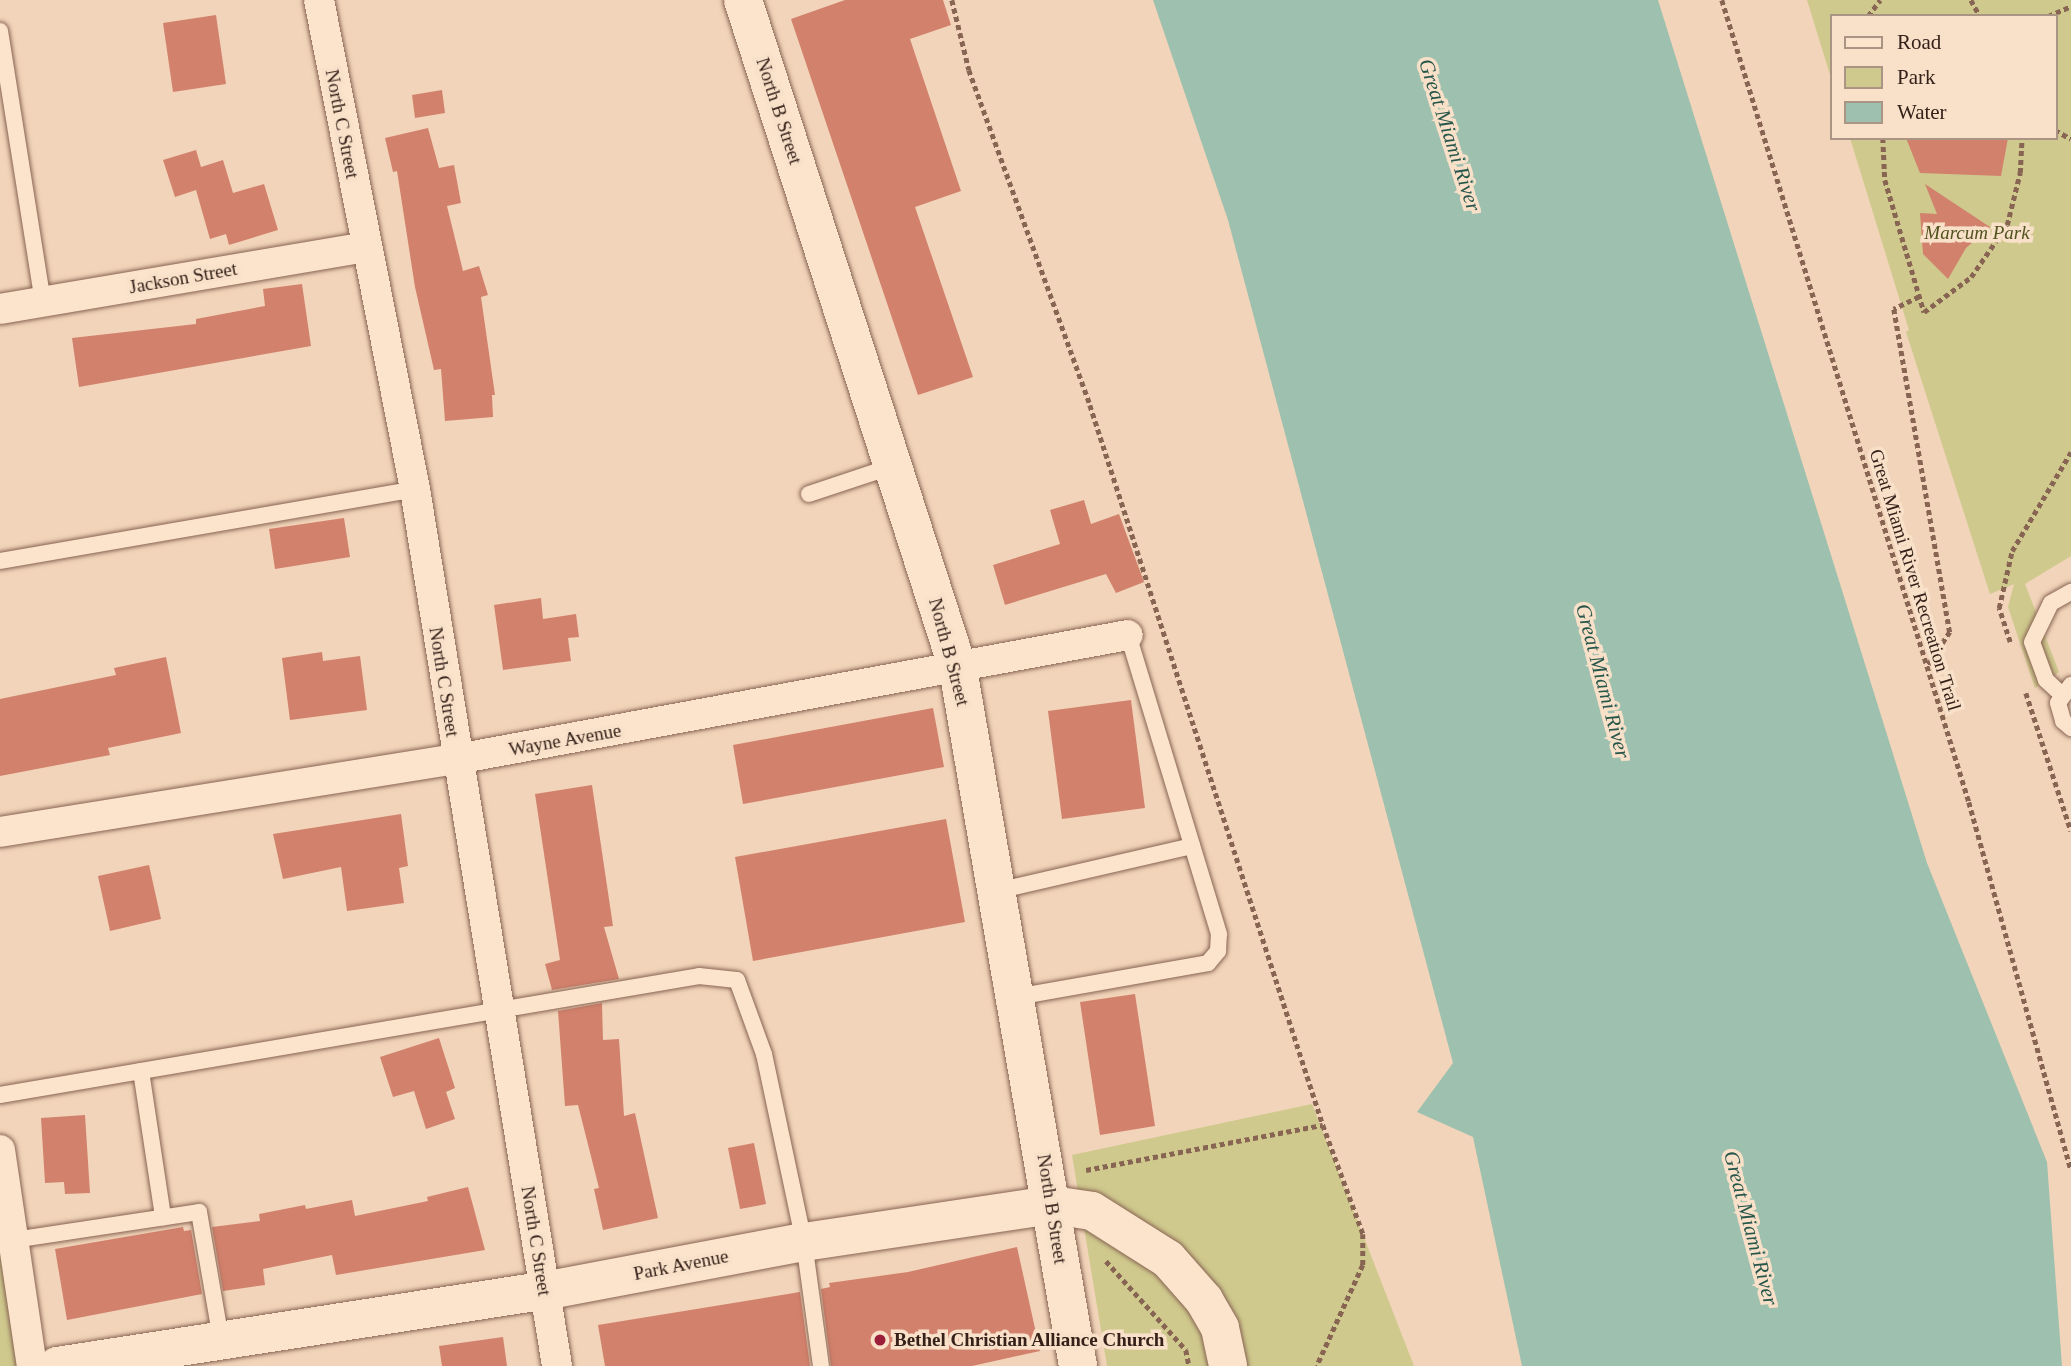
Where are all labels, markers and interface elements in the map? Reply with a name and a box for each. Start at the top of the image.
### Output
legend [1829,14,2057,140]
text: Road [1897,30,1941,54]
street label: North B Street [751,55,807,167]
water label: Great Miami River [1413,55,1487,215]
text: Park [1897,65,1936,89]
street label: North C Street [320,67,364,181]
text: Water [1897,100,1947,124]
park label: Marcum Park [1924,222,2030,244]
street label: Jackson Street [127,257,239,299]
street label: Great Miami River Recreation Trail [1864,446,1966,714]
street label: North B Street [924,596,974,708]
water label: Great Miami River [1570,601,1636,761]
street label: North C Street [424,625,464,739]
street label: Wayne Avenue [507,719,623,761]
water label: Great Miami River [1718,1148,1784,1308]
street label: North B Street [1032,1152,1072,1266]
street label: North C Street [516,1184,556,1298]
street label: Park Avenue [631,1245,731,1285]
place label: Bethel Christian Alliance Church [894,1329,1165,1351]
marker: Bethel Christian Alliance Church [872,1332,888,1348]

